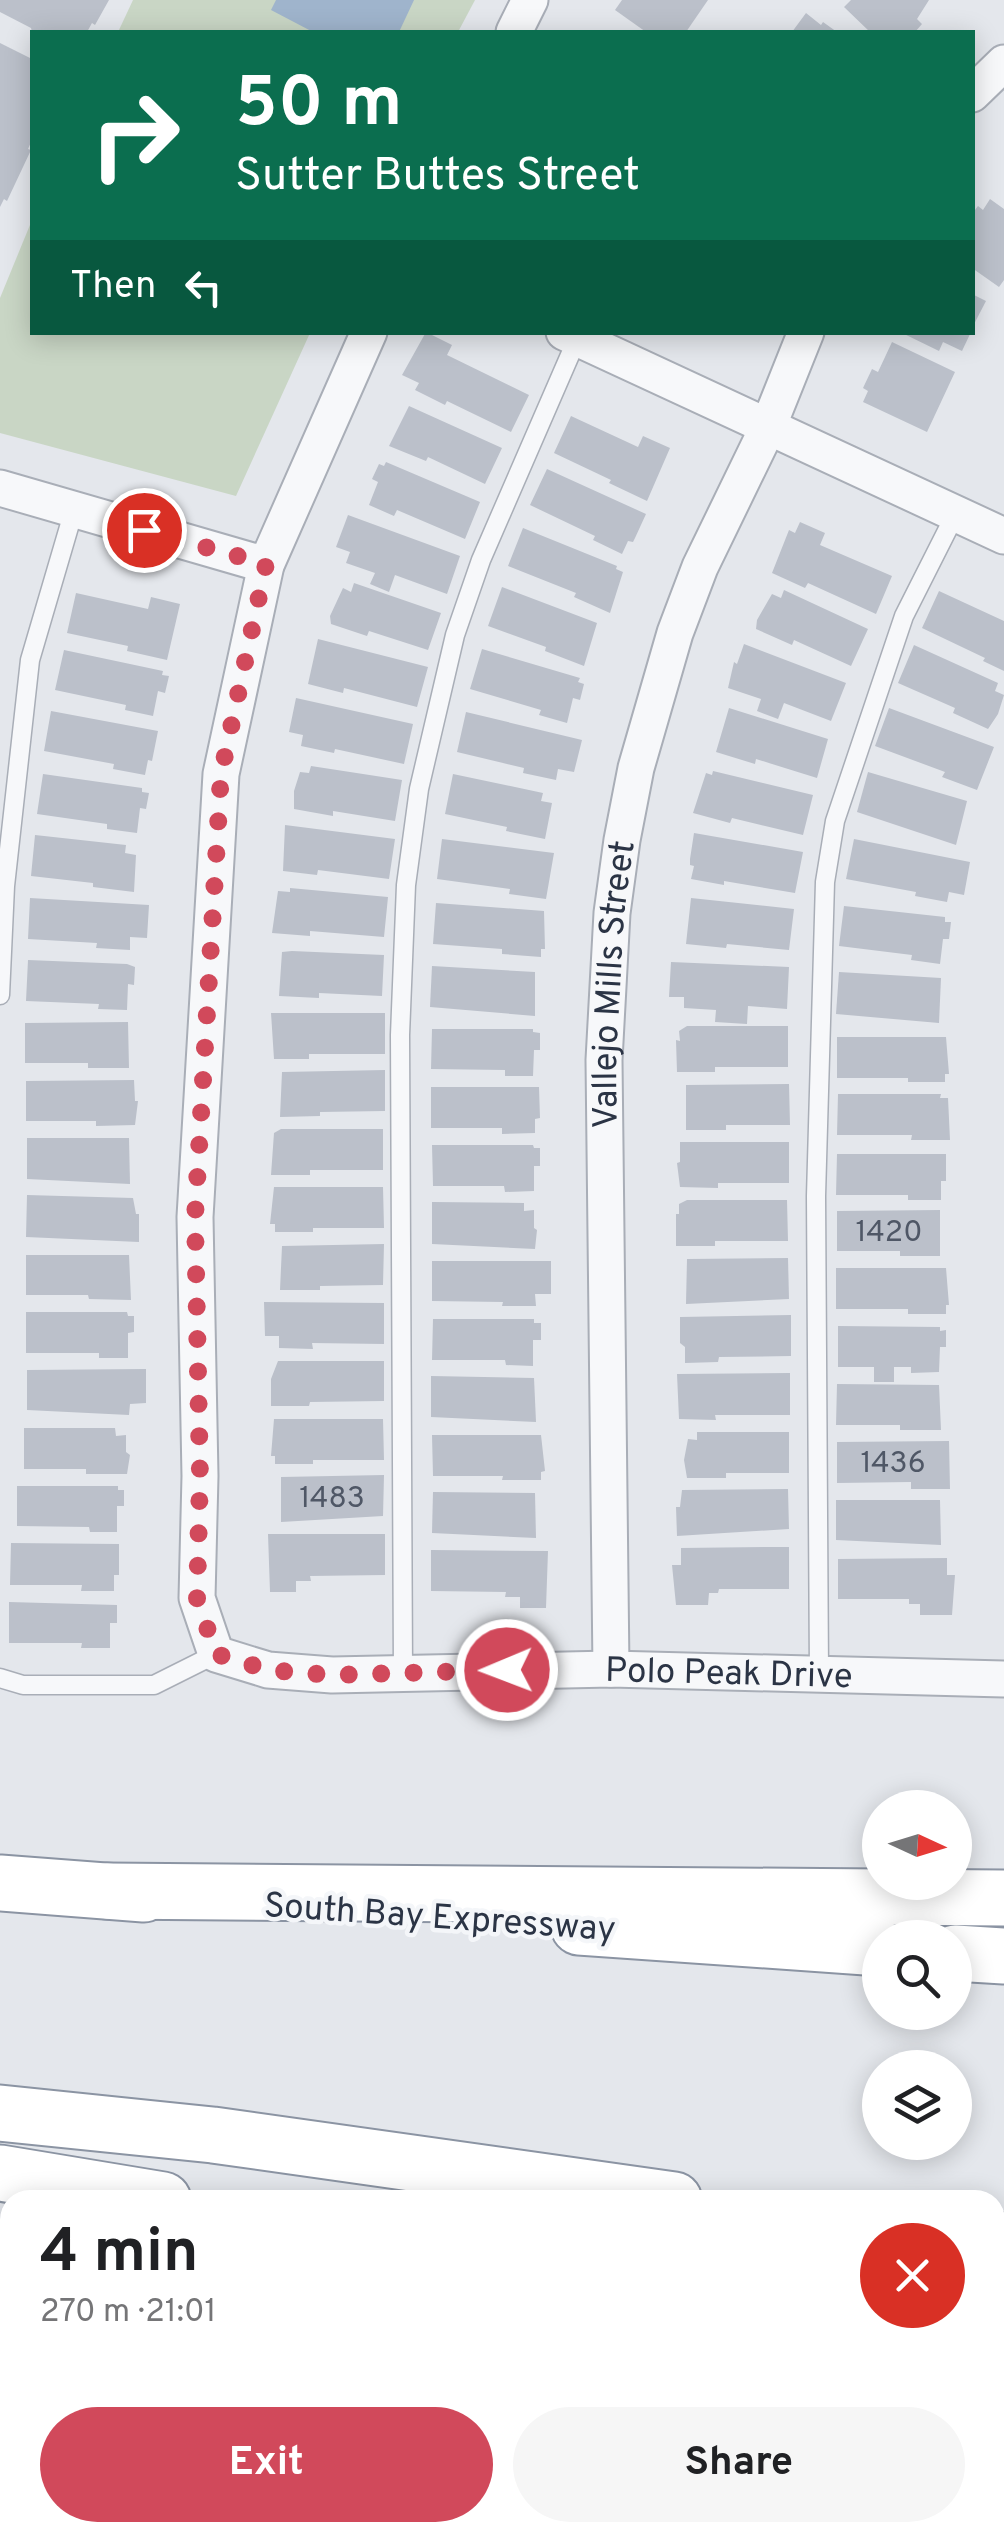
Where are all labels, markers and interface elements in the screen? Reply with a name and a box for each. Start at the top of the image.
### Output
text: 50 m [235,62,402,151]
icon: right [70,70,200,200]
text: Sutter Buttes Street [235,149,640,206]
icon: left [176,260,231,315]
text: Then [70,263,156,312]
pin [102,488,187,573]
icon: arrive [117,503,172,558]
street label: Vallejo Mills Street [585,838,647,1129]
house number: 1420 [856,1215,922,1252]
house number: 1436 [860,1446,926,1483]
house number: 1483 [299,1481,365,1518]
position arrow [455,1618,559,1722]
street label: Polo Peak Drive [604,1650,853,1700]
north arrow [862,1790,972,1900]
map controls [862,1790,972,2160]
street label: South Bay Expressway [262,1885,617,1953]
button: search [862,1920,972,2030]
button: layers [862,2050,972,2160]
text: 4 min [40,2217,199,2293]
button: close [860,2223,965,2328]
text: 270 m · 21:01 [40,2293,216,2333]
button: Exit [40,2407,493,2522]
button: Share [513,2407,965,2522]

